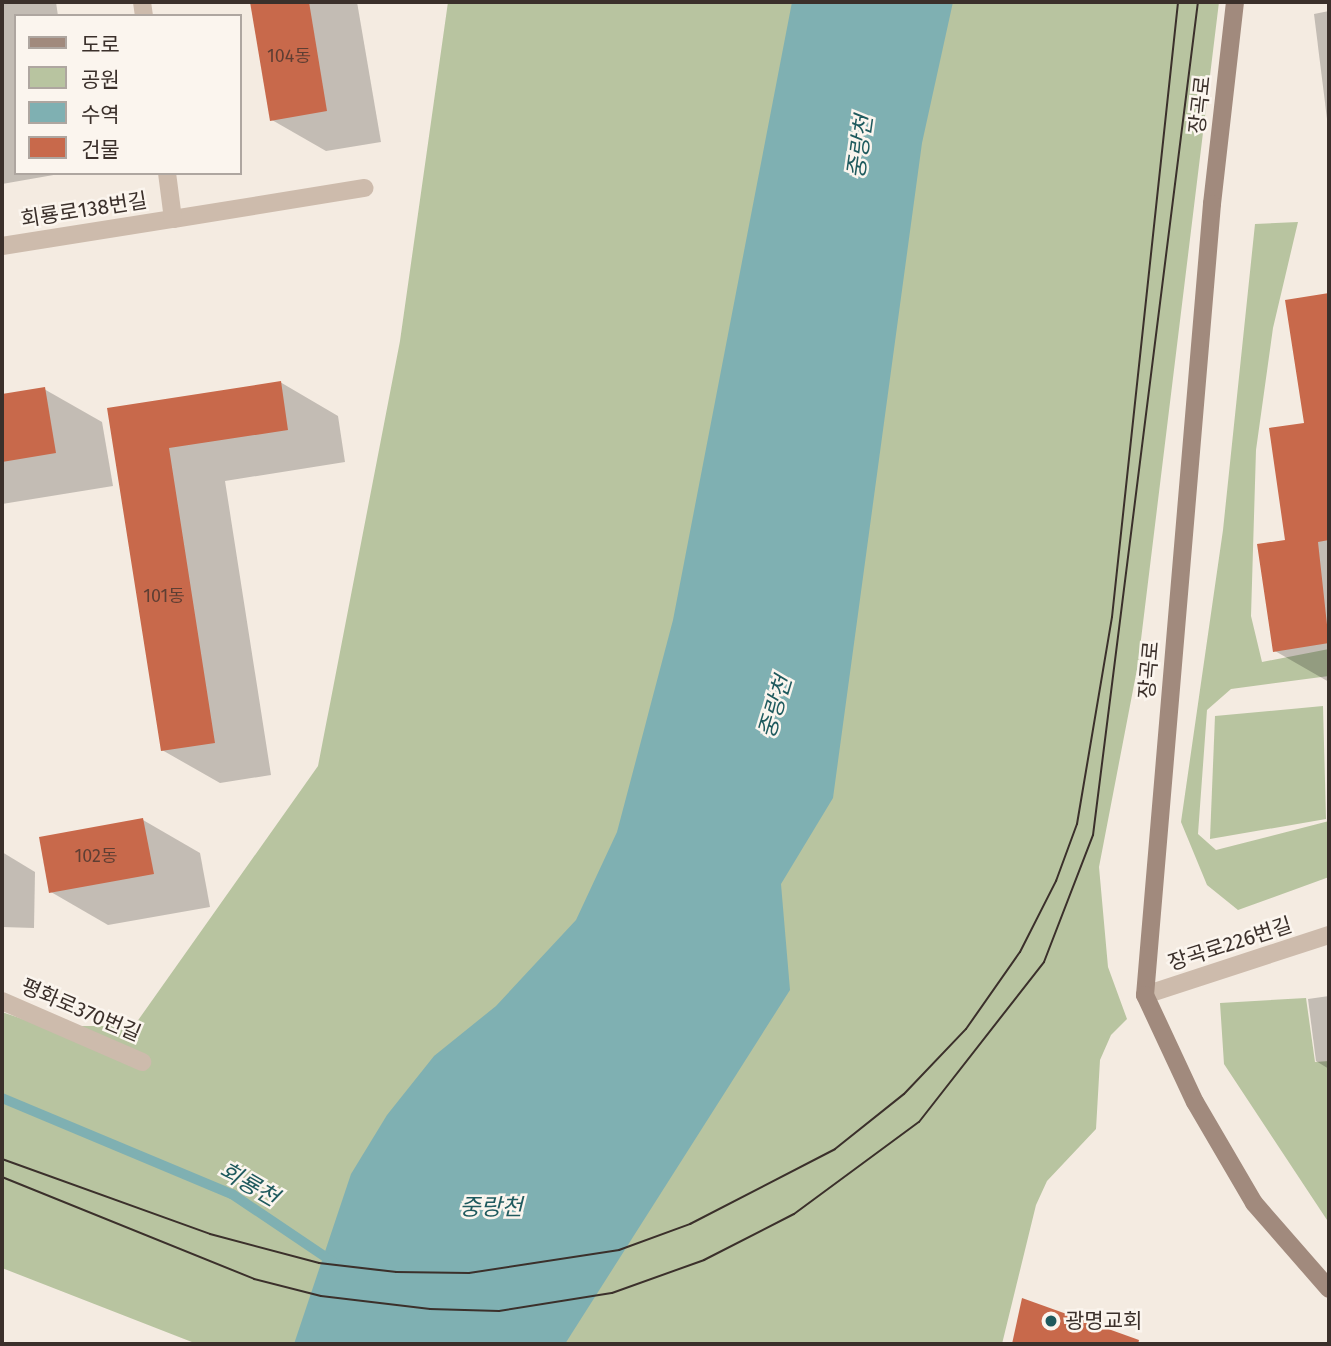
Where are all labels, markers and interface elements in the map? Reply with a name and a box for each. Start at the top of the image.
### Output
legend [14,14,242,175]
text: 도로 [81,32,120,58]
house number: 104동 [267,45,311,67]
text: 공원 [81,67,120,93]
street label: 장곡로 [1184,75,1216,135]
text: 수역 [81,102,120,128]
water label: 중랑천 [842,114,878,180]
text: 건물 [81,137,120,163]
street label: 회룡로138번길 [19,188,149,232]
house number: 101동 [143,585,185,607]
street label: 장곡로 [1134,640,1164,700]
water label: 중랑천 [753,673,797,741]
house number: 102동 [74,845,118,867]
street label: 장곡로226번길 [1165,912,1295,976]
street label: 평화로370번길 [17,973,145,1047]
water label: 회룡천 [215,1156,283,1212]
water label: 중랑천 [459,1193,523,1221]
place label: 광명교회 [1065,1308,1142,1334]
marker: 광명교회 [1043,1313,1059,1329]

